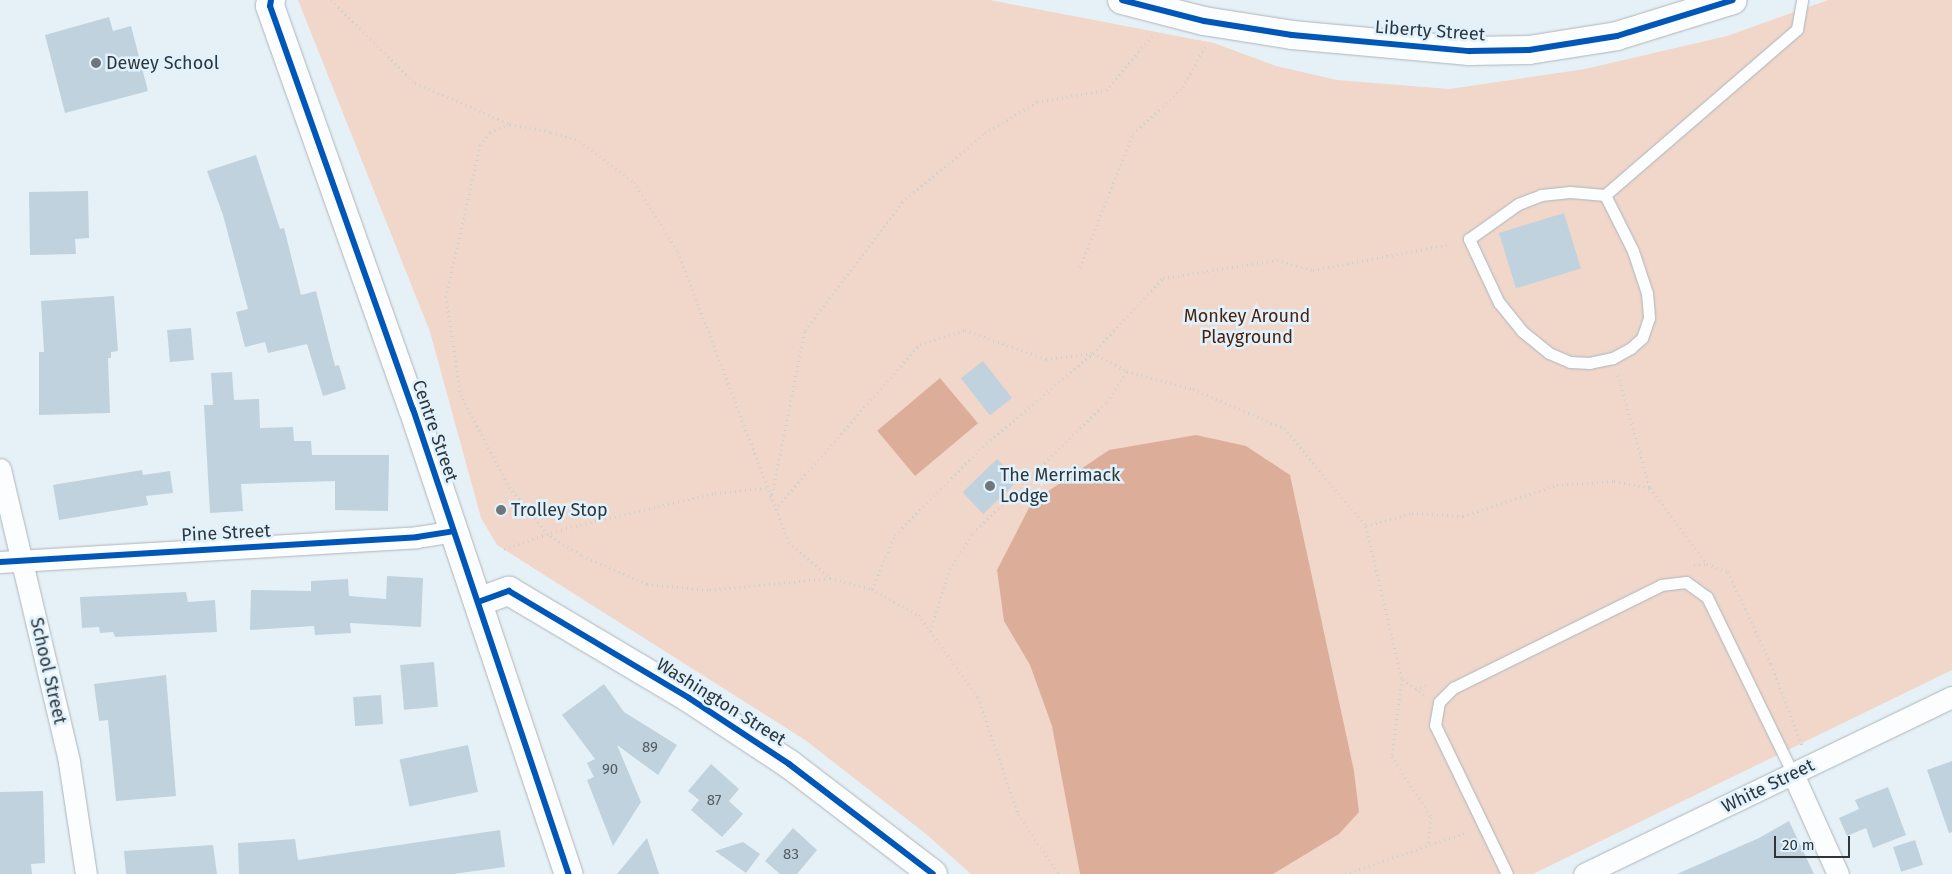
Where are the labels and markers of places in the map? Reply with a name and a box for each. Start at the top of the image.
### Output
place label: Dewey School [106,52,219,74]
marker: Dewey School [90,57,102,69]
place label: The Merrimack Lodge [1000,465,1120,508]
marker: The Merrimack Lodge [984,480,996,492]
place label: Trolley Stop [511,499,608,521]
marker: Trolley Stop [495,504,507,516]

